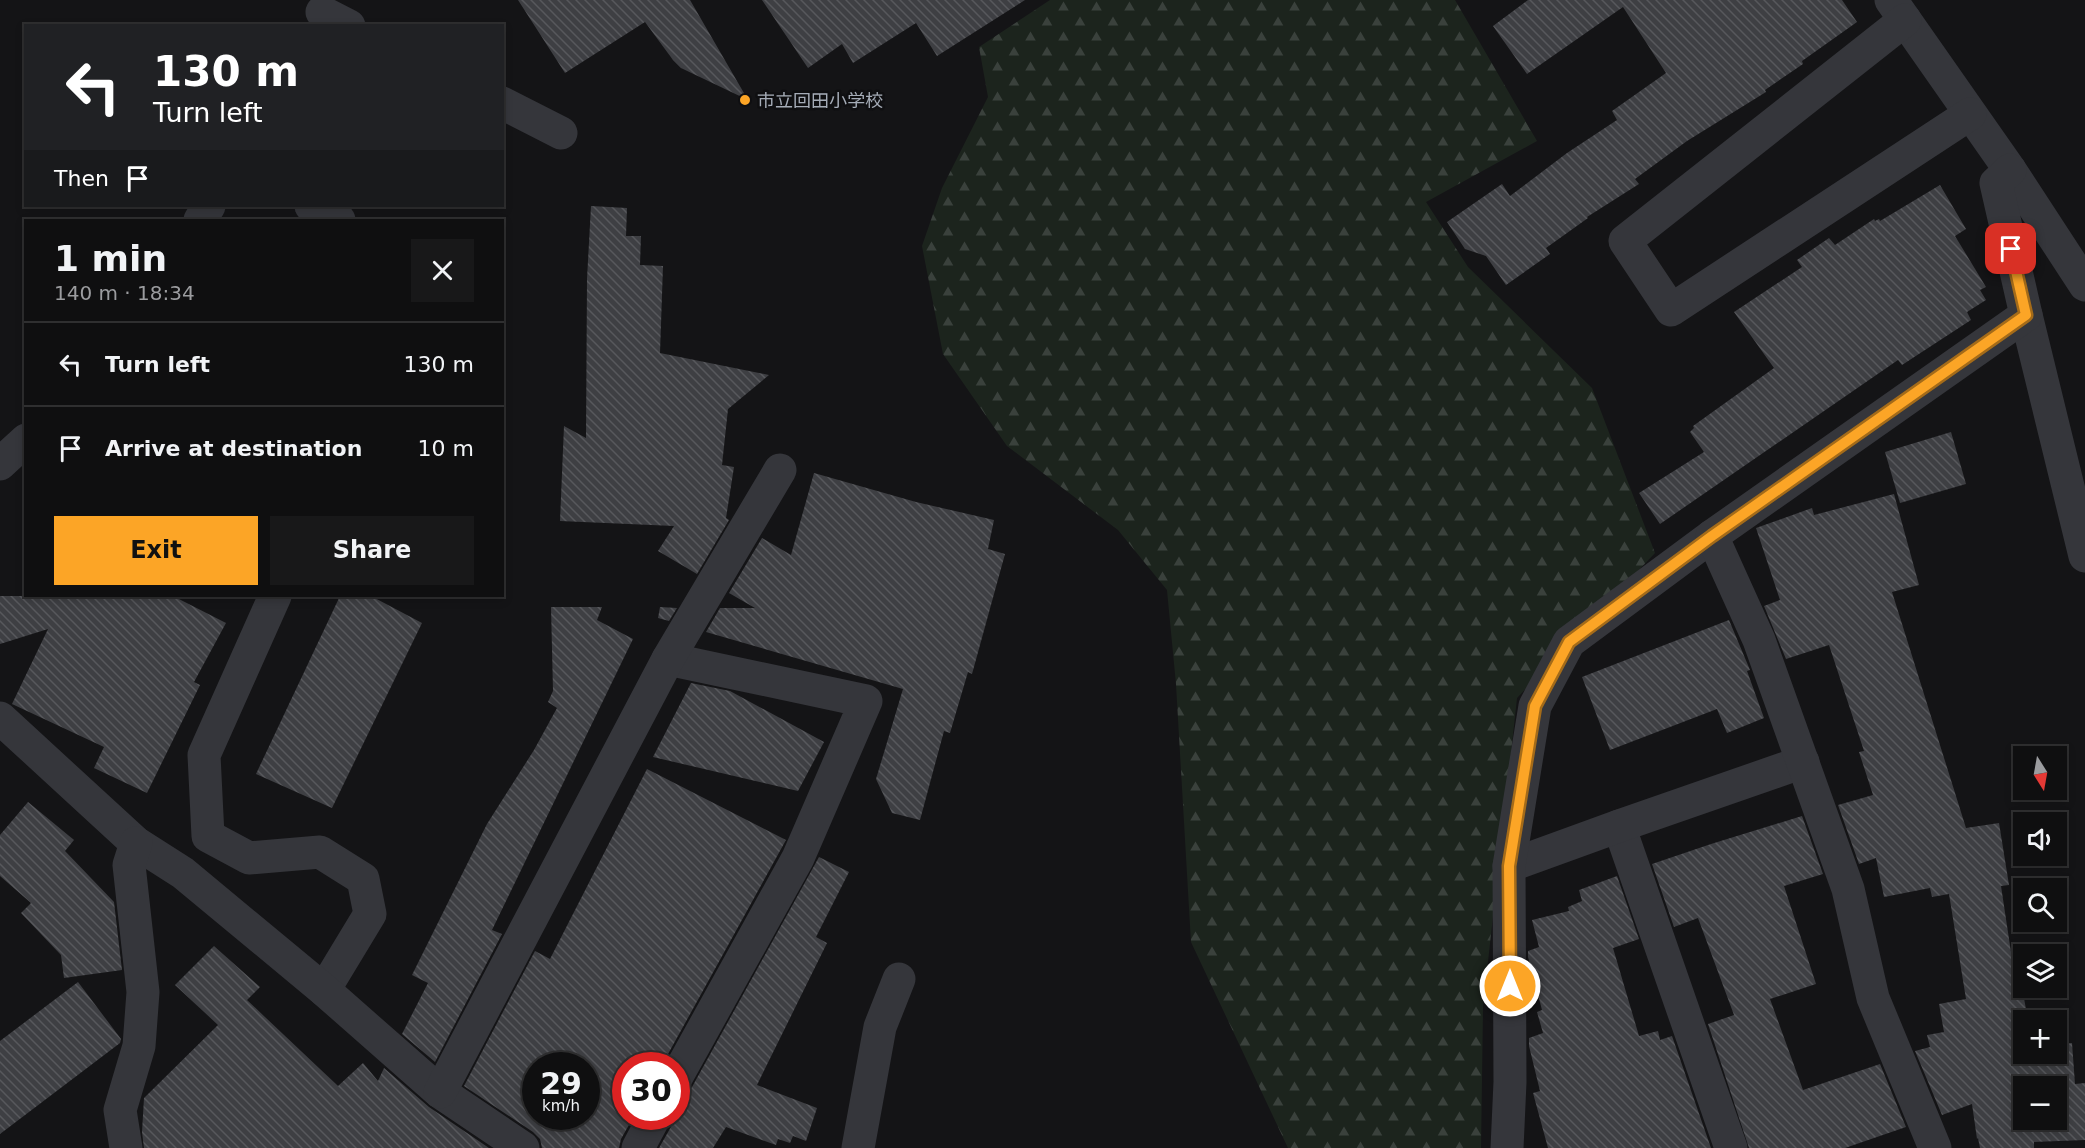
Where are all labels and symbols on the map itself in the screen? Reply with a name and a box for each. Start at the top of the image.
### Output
place label: 市立回田小学校 [757,90,883,111]
marker: 市立回田小学校 [738,93,752,107]
pin [1985,223,2036,274]
north arrow [2013,746,2067,800]
position arrow [1478,954,1542,1018]
speed limit sign: 30 [612,1052,690,1130]

